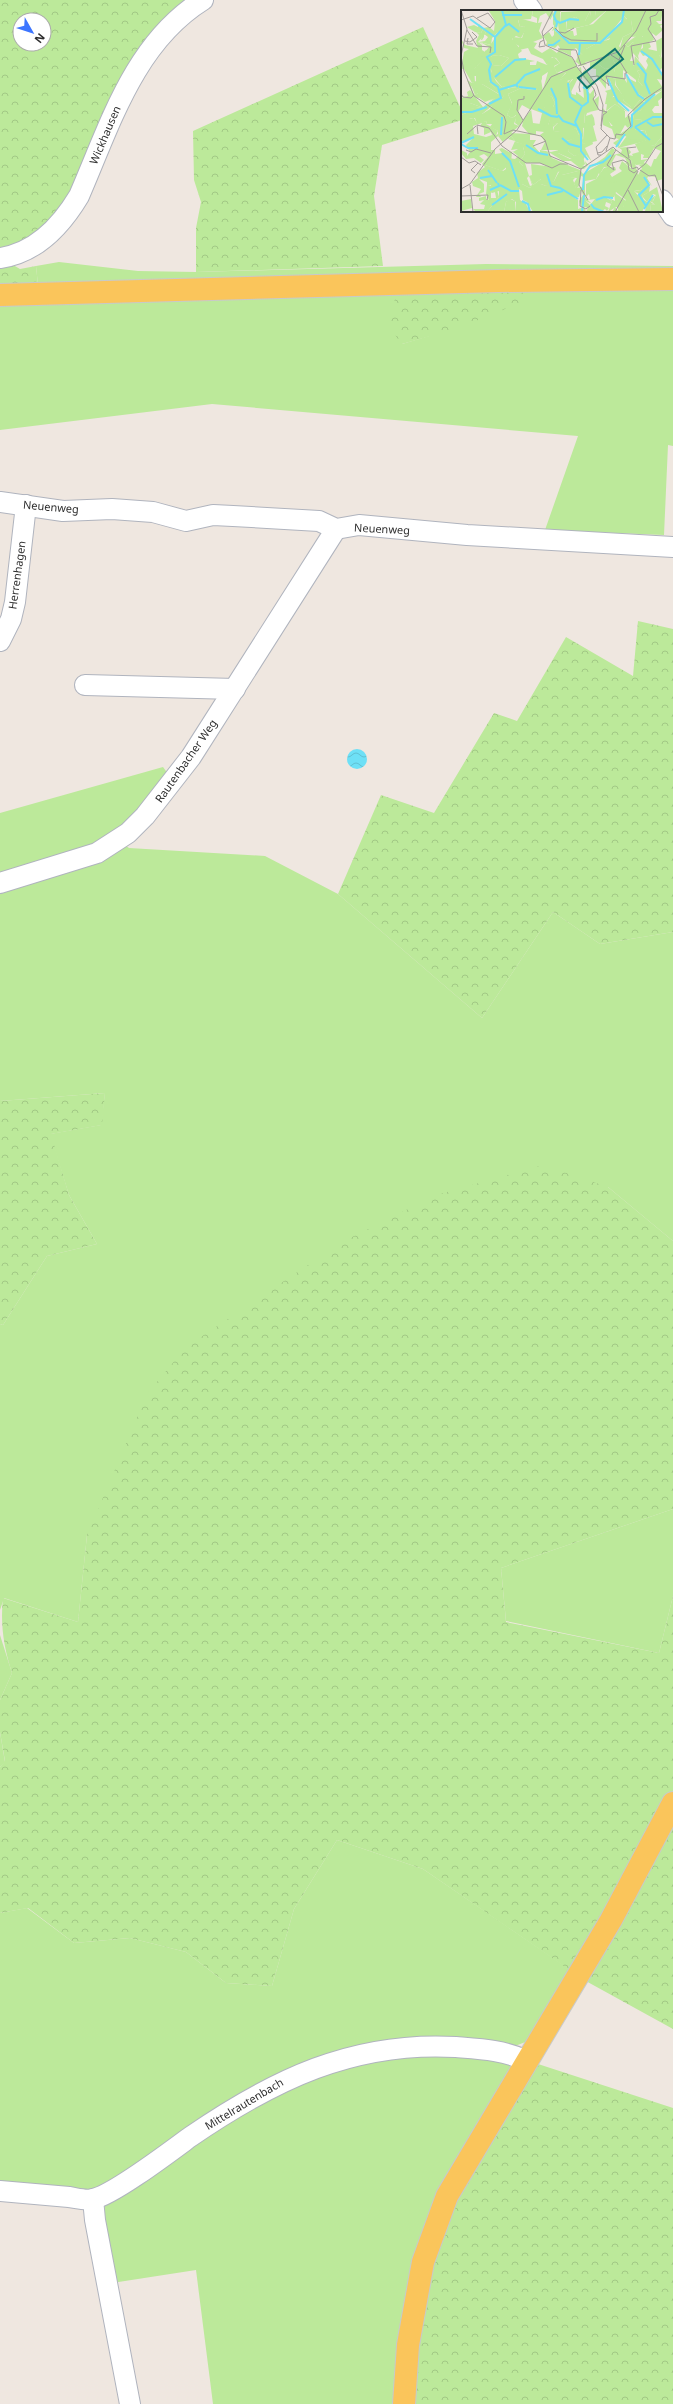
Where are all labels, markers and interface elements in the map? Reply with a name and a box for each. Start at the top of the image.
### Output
inset map [461,10,663,212]
north arrow [12,12,52,52]
text: N [32,30,49,47]
street label: Wickhausen [85,103,124,166]
street label: Neuenweg [23,497,80,516]
street label: Neuenweg [354,520,410,537]
street label: Herrenhagen [4,540,29,610]
street label: Rautenbacher Weg [151,716,220,805]
street label: Mittelrautenbach [202,2074,286,2133]

